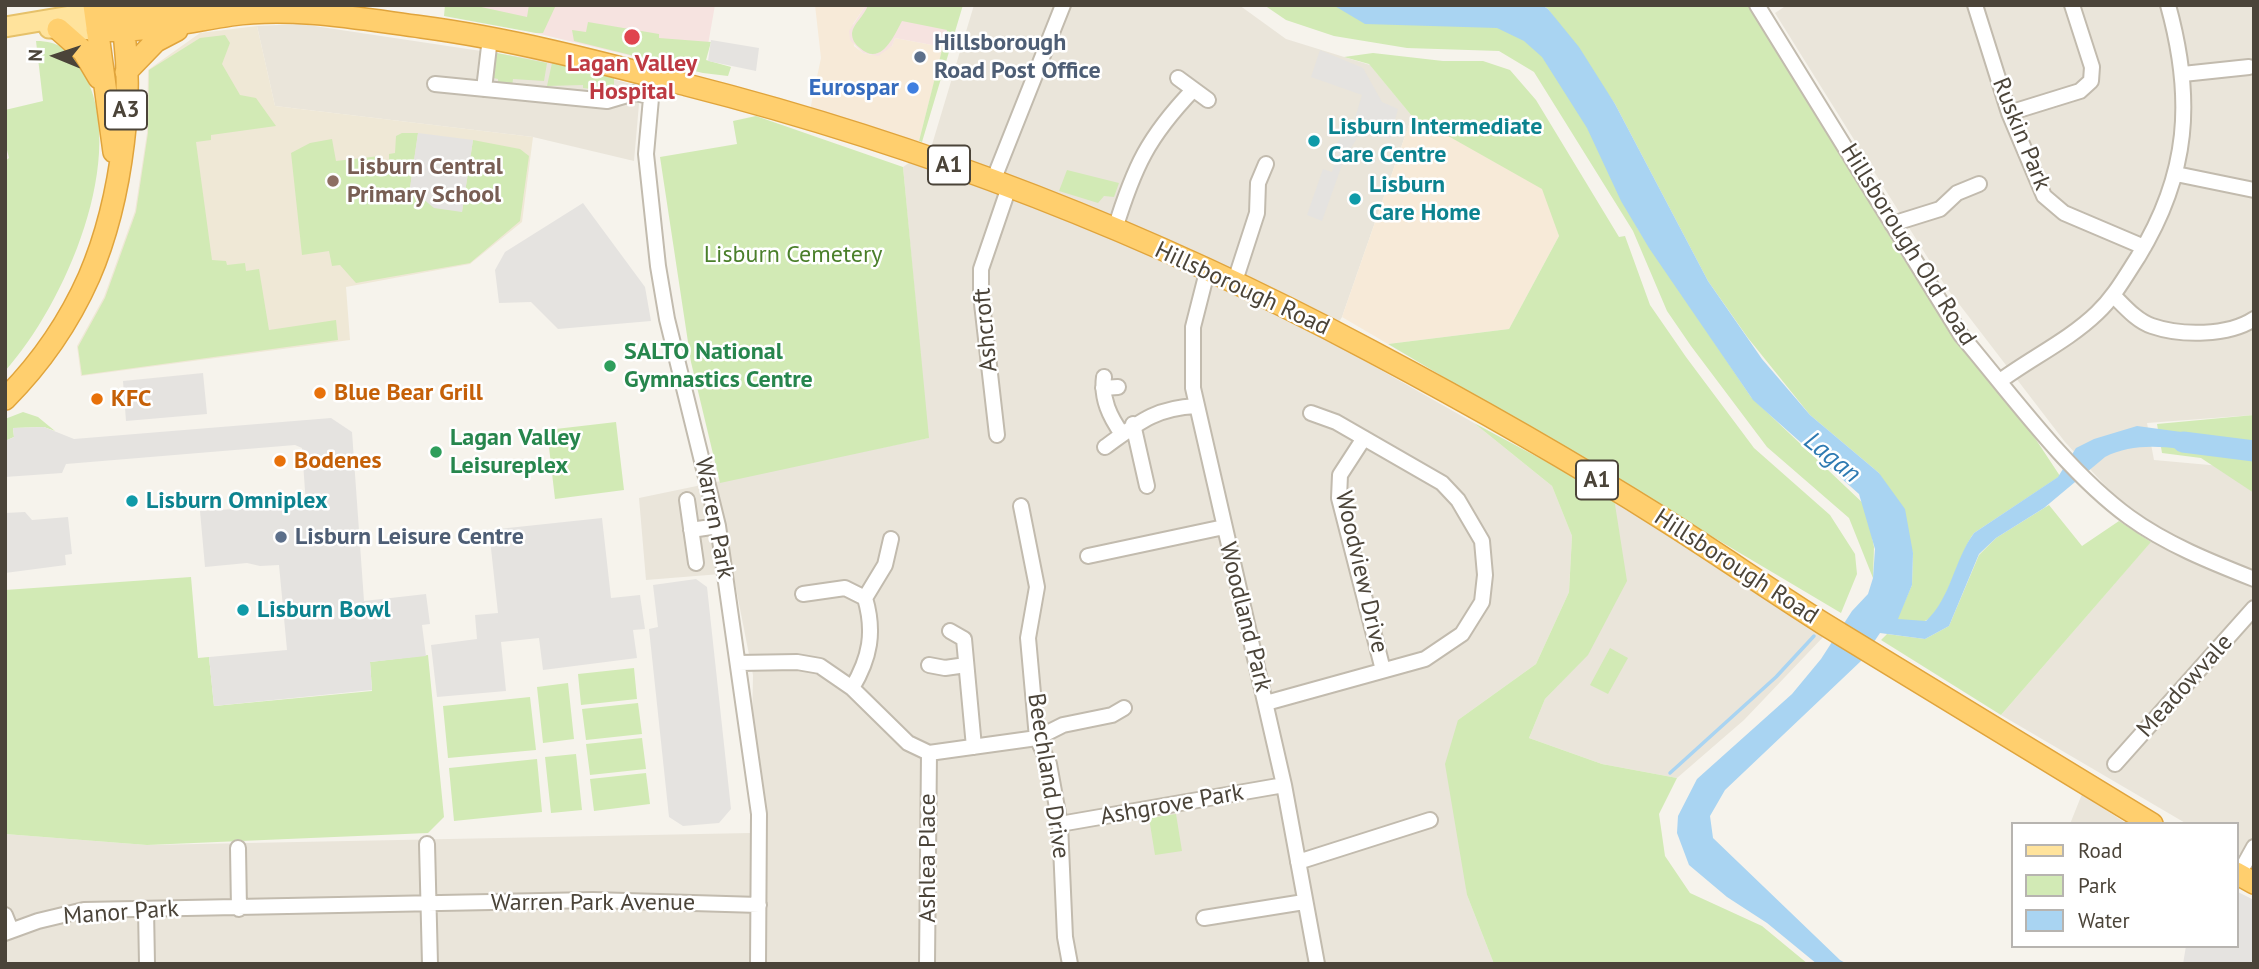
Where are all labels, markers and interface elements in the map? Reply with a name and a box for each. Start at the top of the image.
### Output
north arrow [21,21,91,91]
marker: Lagan Valley Hospital [622,27,642,47]
place label: Hillsborough Road Post Office [934,29,1101,85]
text: N [23,49,47,62]
marker: Hillsborough Road Post Office [912,49,928,65]
place label: Lagan Valley Hospital [567,50,697,106]
place label: Eurospar [809,74,899,102]
street label: Ruskin Park [1985,74,2057,194]
marker: Eurospar [905,80,921,96]
road number: A3 [105,90,147,130]
place label: Lisburn Intermediate Care Centre [1328,113,1542,169]
marker: Lisburn Intermediate Care Centre [1306,133,1322,149]
street label: Hillsborough Old Road [1834,139,1982,351]
road number: A1 [928,146,970,184]
place label: Lisburn Central Primary School [347,153,503,209]
place label: Lisburn Care Home [1369,171,1481,227]
marker: Lisburn Central Primary School [325,173,341,189]
marker: Lisburn Care Home [1347,191,1363,207]
street label: Hillsborough Road [1150,236,1334,342]
park label: Lisburn Cemetery [704,241,882,269]
street label: Ashcroft [968,287,1004,373]
place label: SALTO National Gymnastics Centre [624,338,813,394]
marker: SALTO National Gymnastics Centre [602,358,618,374]
place label: Blue Bear Grill [334,379,483,407]
place label: KFC [111,385,151,413]
marker: Blue Bear Grill [312,385,328,401]
marker: KFC [89,391,105,407]
place label: Lagan Valley Leisureplex [450,424,581,480]
water label: Lagan [1797,426,1867,490]
marker: Lagan Valley Leisureplex [428,444,444,460]
place label: Bodenes [294,447,382,475]
marker: Bodenes [272,453,288,469]
street label: Warren Park [688,455,740,581]
road number: A1 [1576,460,1618,500]
place label: Lisburn Omniplex [146,487,328,515]
street label: Woodview Drive [1328,488,1394,656]
marker: Lisburn Omniplex [124,493,140,509]
street label: Hillsborough Road [1649,503,1823,631]
place label: Lisburn Leisure Centre [295,523,524,551]
marker: Lisburn Leisure Centre [273,529,289,545]
street label: Woodland Park [1213,539,1277,695]
place label: Lisburn Bowl [257,596,390,624]
marker: Lisburn Bowl [235,602,251,618]
street label: Meadowvale [2131,628,2239,744]
street label: Beechland Drive [1021,691,1075,861]
street label: Ashgrove Park [1098,778,1246,832]
street label: Ashlea Place [914,793,942,923]
legend [2010,822,2238,948]
text: Road [2078,837,2122,864]
text: Park [2078,872,2117,899]
street label: Warren Park Avenue [491,889,695,917]
street label: Manor Park [62,895,180,931]
text: Water [2078,907,2130,934]

